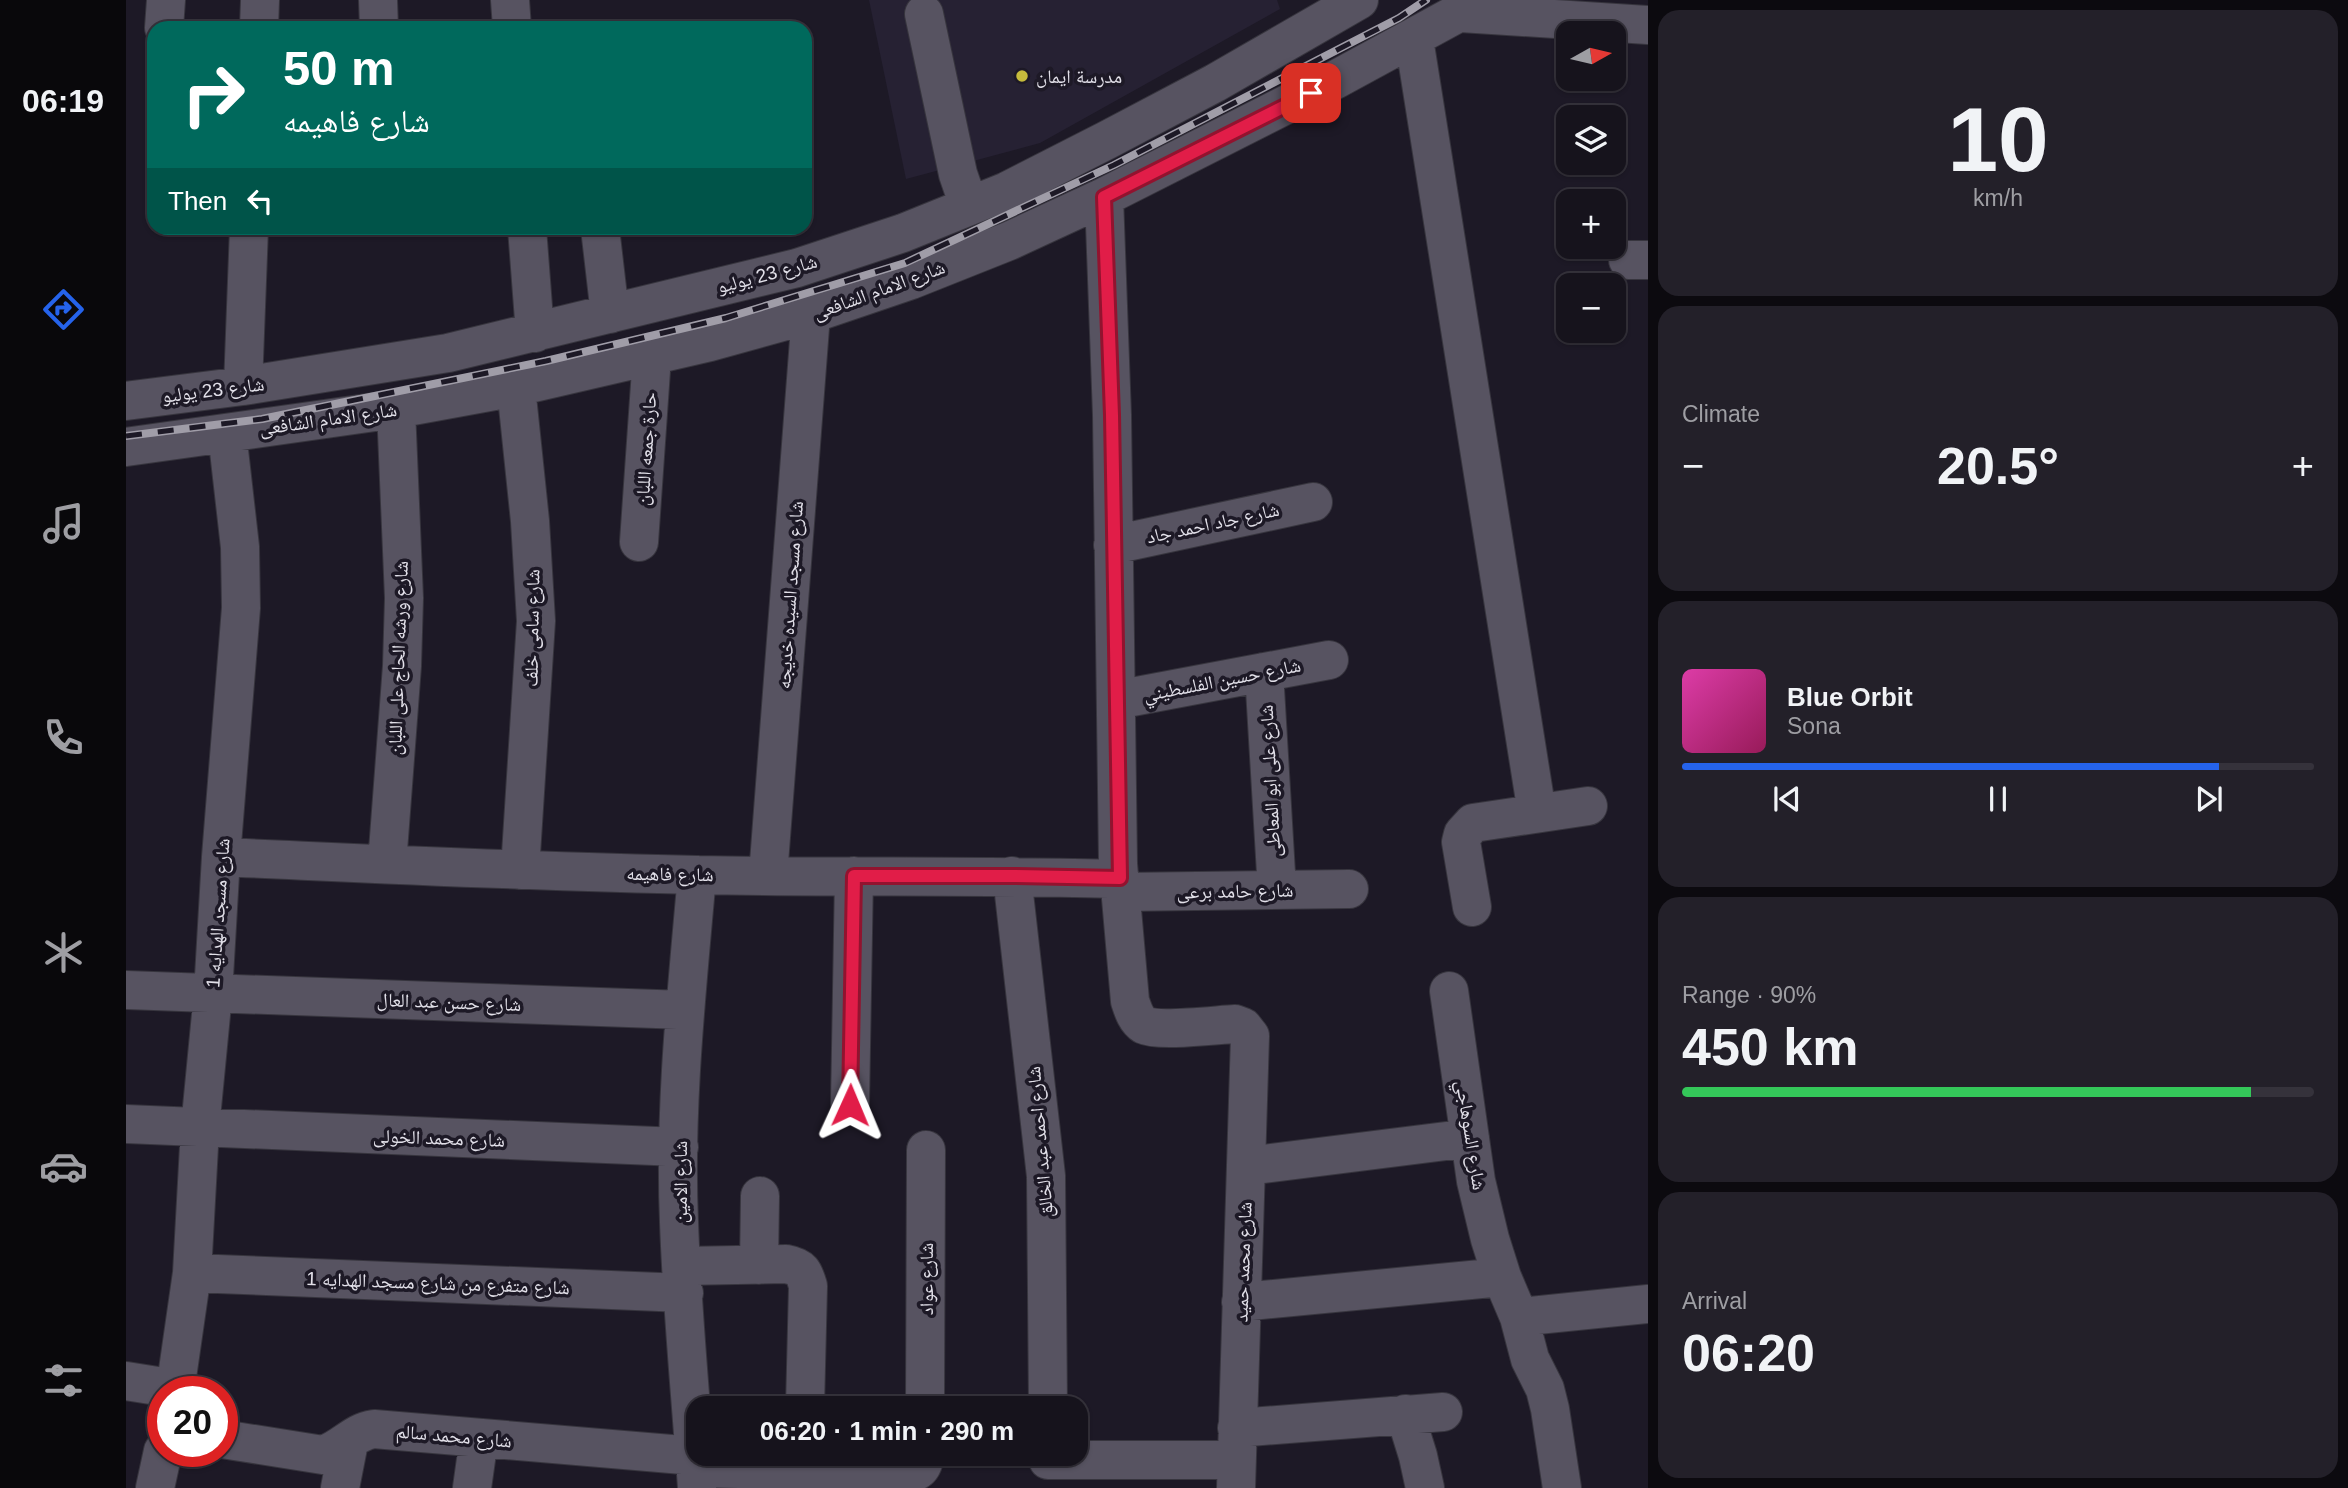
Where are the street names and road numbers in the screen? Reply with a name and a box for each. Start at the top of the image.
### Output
street label: شارع 23 يوليو [715,251,820,298]
street label: شارع الامام الشافعى [810,256,949,326]
street label: شارع 23 يوليو [161,373,266,408]
street label: حارة جمعه اللبان [632,392,661,506]
street label: شارع الامام الشافعى [258,399,399,442]
street label: شارع جاد احمد جاد [1145,499,1281,548]
street label: شارع مسجد السيده خديجه [773,500,808,690]
street label: شارع ورشه الحاج على اللبان [384,560,413,756]
street label: شارع سامى خلف [520,569,545,687]
street label: شارع حسين الفلسطيني [1142,654,1303,710]
street label: شارع على ابو المعاطى [1256,704,1285,858]
street label: شارع مسجد الهدايه 1 [202,838,235,989]
street label: شارع فاهيمه [626,863,714,886]
street label: شارع حامد برعى [1176,879,1294,904]
street label: شارع حسن عبد العال [376,989,522,1016]
street label: شارع احمد عبد الخالق [1023,1065,1058,1219]
street label: شارع السوهاجي [1447,1079,1490,1192]
street label: شارع محمد الخولى [373,1125,505,1152]
street label: شارع الامين [670,1141,692,1223]
street label: شارع محمد حميد [1230,1201,1257,1323]
street label: شارع عواد [916,1243,938,1315]
street label: شارع متفرع من شارع مسجد الهدايه 1 [306,1268,570,1299]
street label: شارع محمد سالم [395,1420,513,1454]

